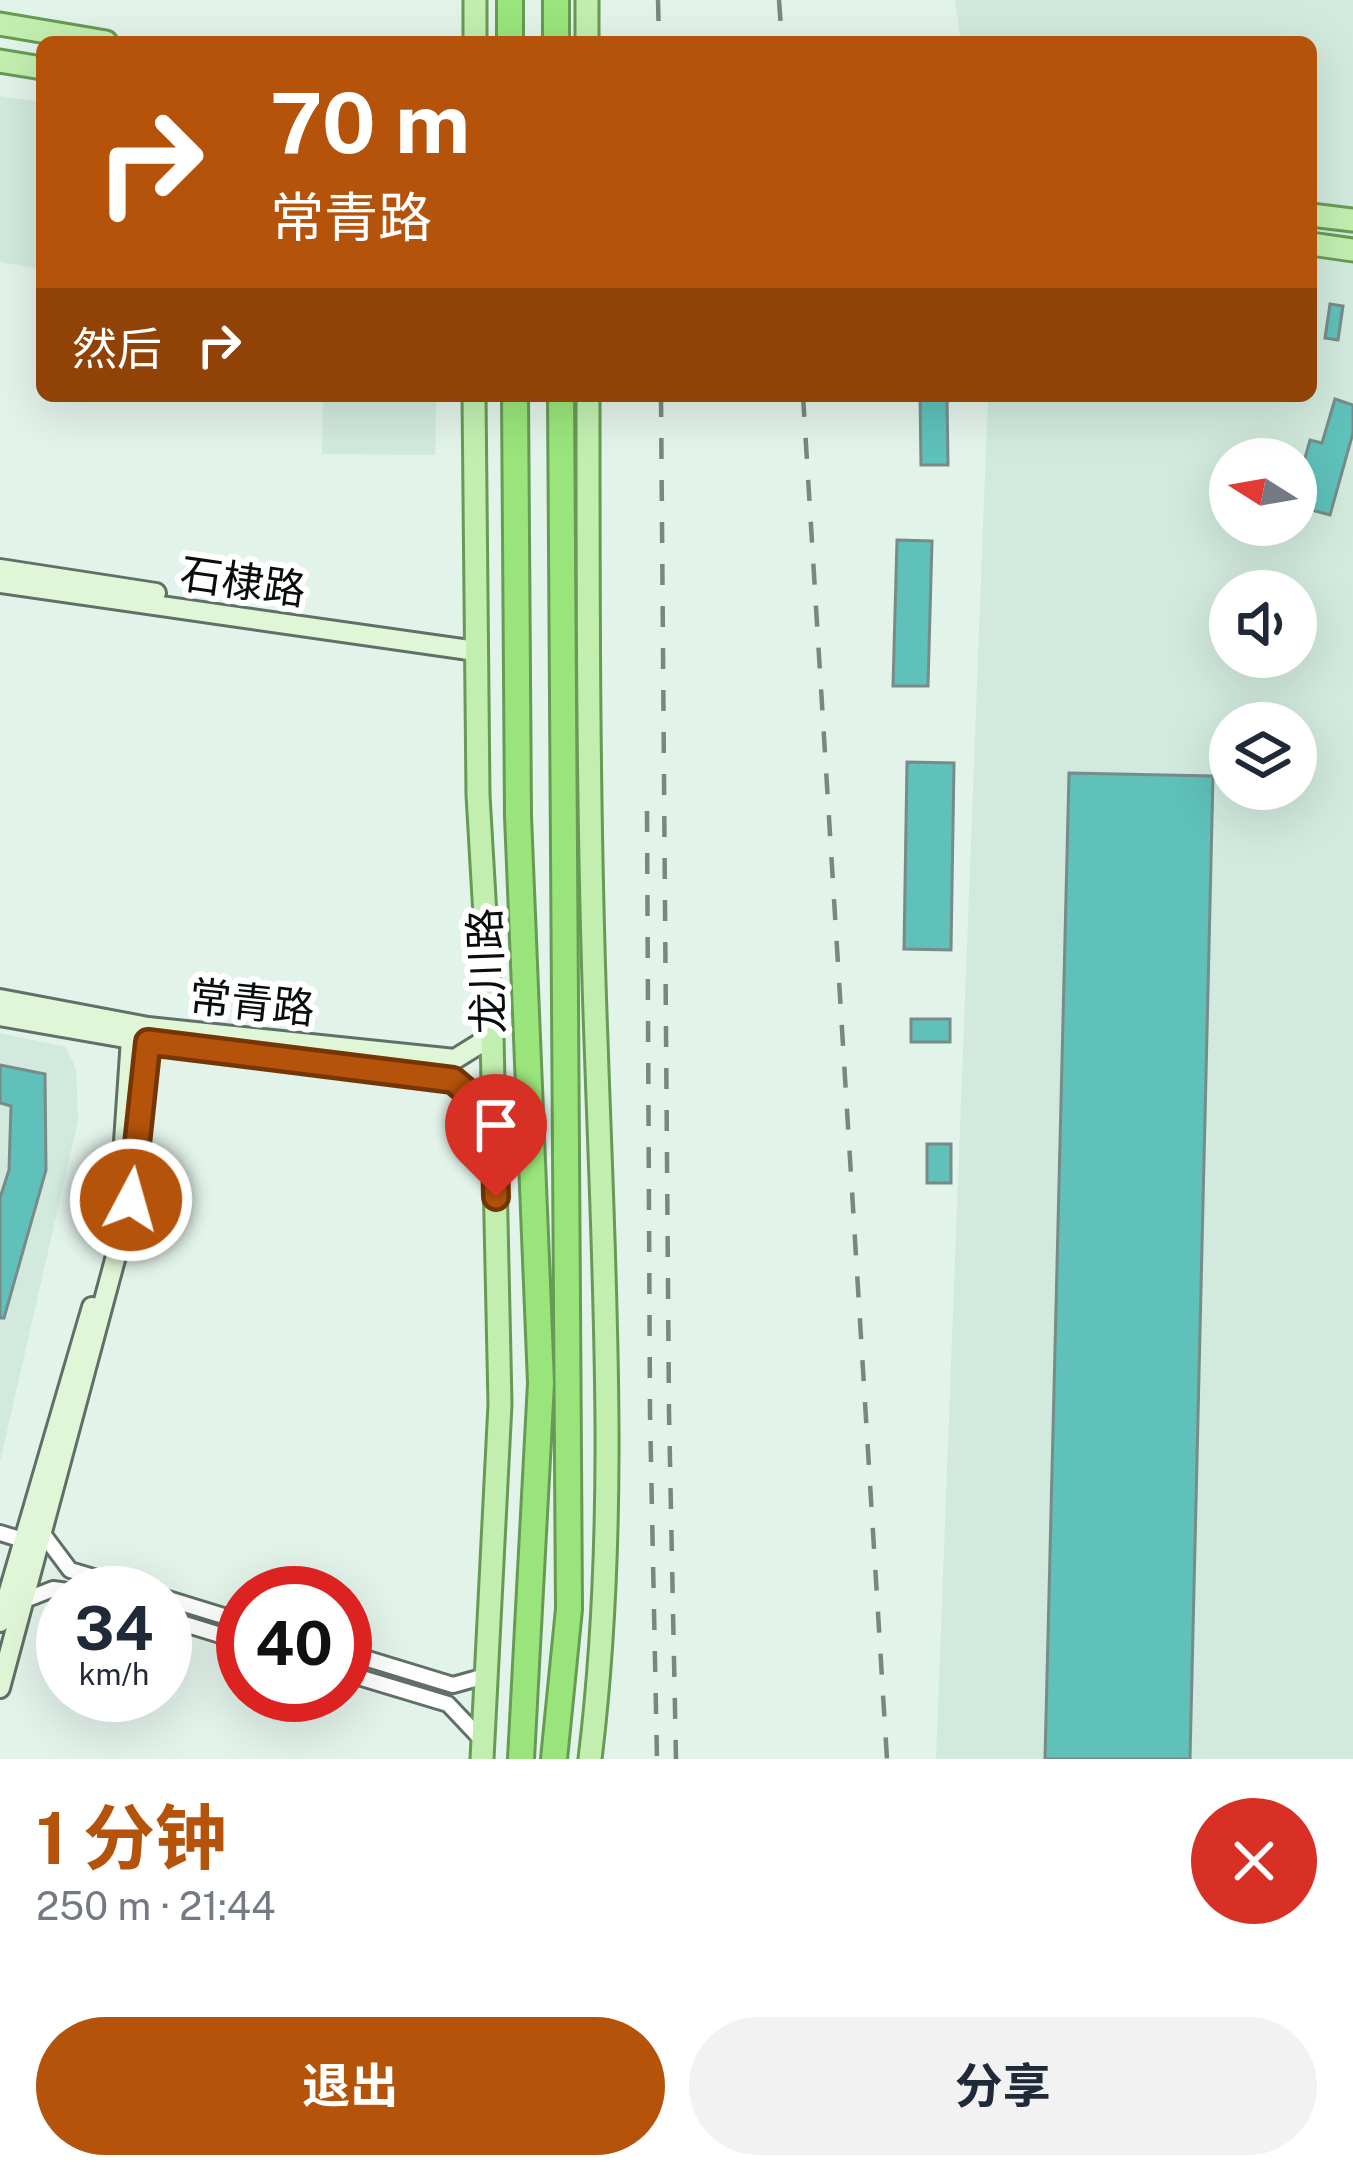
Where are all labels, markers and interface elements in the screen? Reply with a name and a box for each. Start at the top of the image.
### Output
text: 70 m [270,73,470,172]
icon: right [72,84,228,240]
text: 常青路 [270,186,432,249]
icon: right [186,312,252,378]
text: 然后 [72,322,162,375]
north arrow [1209,438,1317,546]
map controls [1209,438,1317,810]
street label: 石棣路 [177,548,309,614]
button: sound [1209,570,1317,678]
button: layers [1209,702,1317,810]
street label: 龙川路 [459,907,513,1035]
street label: 常青路 [187,971,317,1033]
pin [445,1074,547,1197]
icon: arrive [463,1092,529,1158]
position arrow [68,1137,194,1263]
speed limit sign: 40 [216,1566,372,1722]
text: 34 [74,1593,154,1664]
text: km/h [79,1656,149,1692]
text: 1 分钟 [36,1796,227,1880]
button: close [1191,1798,1317,1924]
text: 250 m · 21:44 [36,1883,276,1929]
button: 退出 [36,2017,665,2155]
button: 分享 [689,2017,1317,2155]

